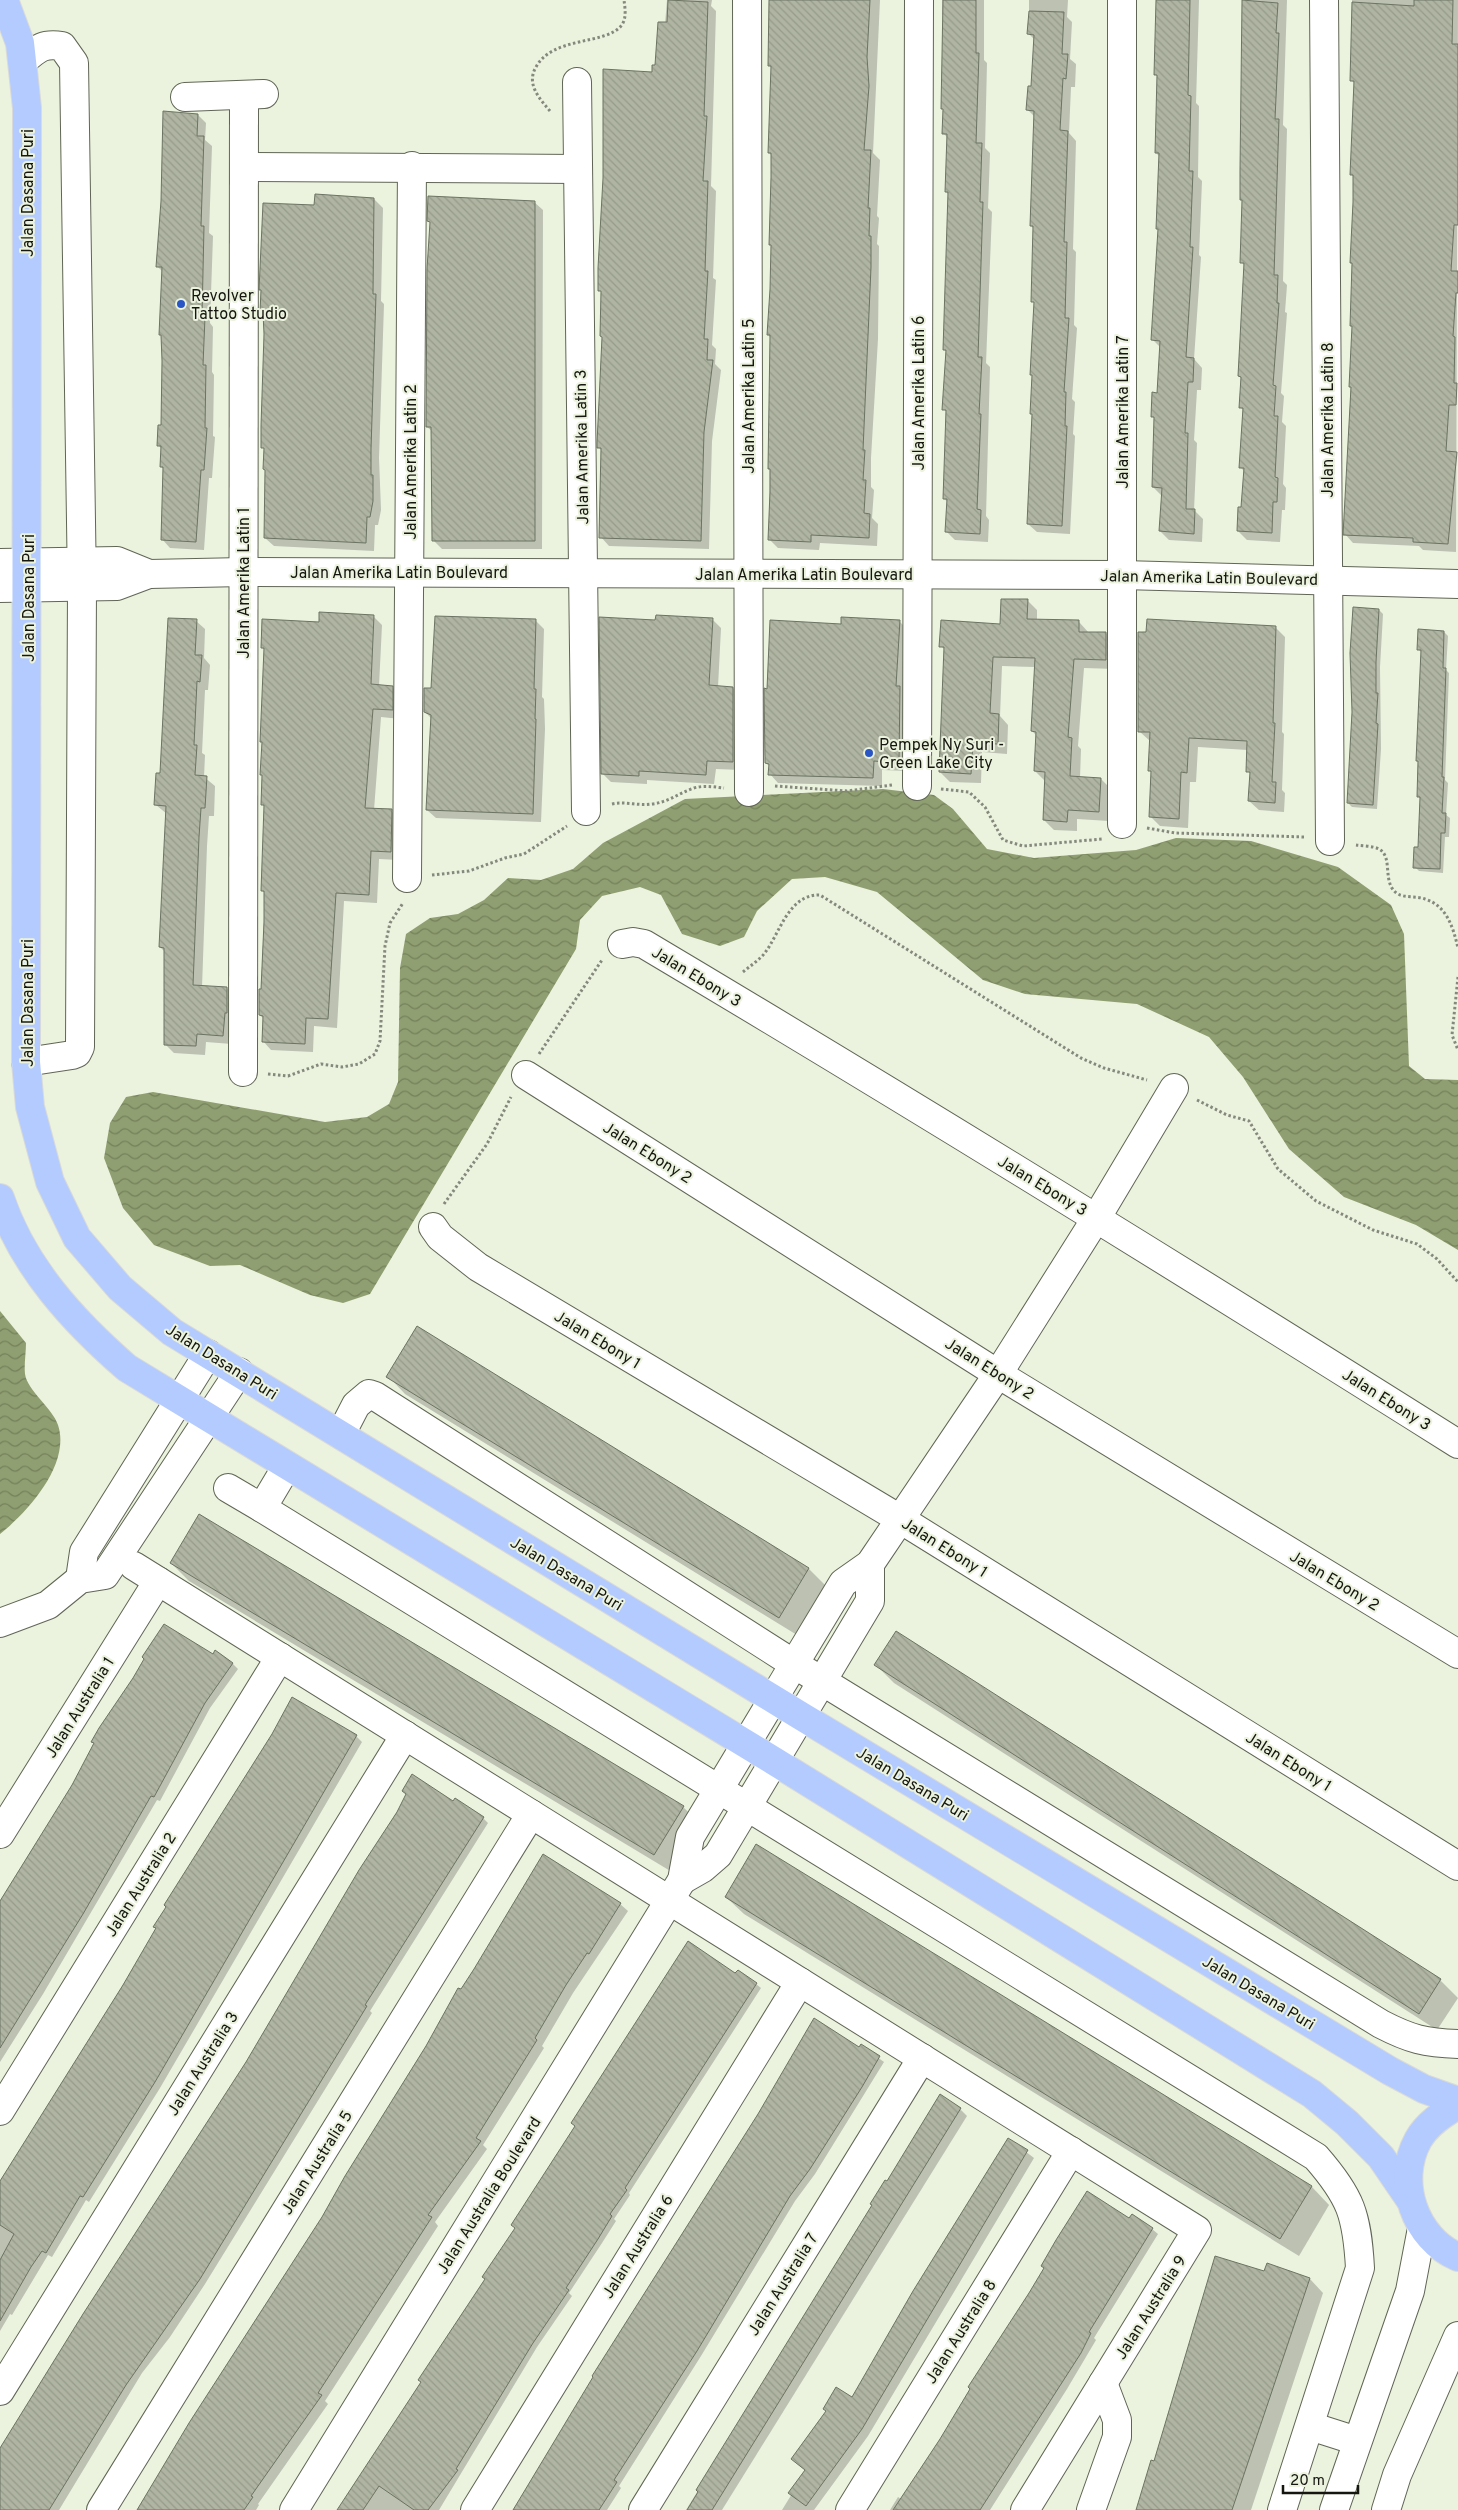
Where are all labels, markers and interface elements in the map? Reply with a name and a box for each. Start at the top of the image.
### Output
street label: Jalan Dasana Puri [19,129,39,257]
place label: Revolver Tattoo Studio [191,287,287,325]
marker: Revolver Tattoo Studio [175,298,187,310]
street label: Jalan Amerika Latin 6 [910,315,930,471]
street label: Jalan Amerika Latin 5 [740,318,760,474]
street label: Jalan Amerika Latin 7 [1114,335,1134,489]
street label: Jalan Amerika Latin 8 [1319,342,1339,498]
street label: Jalan Amerika Latin 3 [572,369,594,525]
street label: Jalan Amerika Latin 2 [402,384,422,540]
street label: Jalan Amerika Latin 1 [235,507,255,659]
street label: Jalan Dasana Puri [20,534,40,662]
street label: Jalan Amerika Latin Boulevard [290,564,508,584]
street label: Jalan Amerika Latin Boulevard [695,566,913,586]
street label: Jalan Amerika Latin Boulevard [1100,567,1318,591]
place label: Pempek Ny Suri - Green Lake City [879,736,1004,774]
marker: Pempek Ny Suri - Green Lake City [863,747,875,759]
street label: Jalan Dasana Puri [19,939,39,1067]
street label: Jalan Ebony 3 [647,943,745,1012]
street label: Jalan Ebony 2 [599,1118,695,1189]
street label: Jalan Ebony 3 [993,1152,1091,1221]
street label: Jalan Ebony 1 [550,1307,644,1374]
street label: Jalan Dasana Puri [161,1320,281,1405]
street label: Jalan Ebony 2 [941,1334,1037,1405]
street label: Jalan Ebony 3 [1338,1365,1434,1436]
street label: Jalan Ebony 1 [897,1514,991,1583]
street label: Jalan Dasana Puri [506,1533,626,1616]
street label: Jalan Ebony 2 [1285,1547,1383,1616]
street label: Jalan Australia 1 [42,1654,120,1762]
street label: Jalan Ebony 1 [1241,1728,1335,1797]
street label: Jalan Dasana Puri [852,1743,972,1826]
street label: Jalan Australia 2 [102,1829,182,1941]
street label: Jalan Dasana Puri [1198,1952,1318,2035]
street label: Jalan Australia 3 [164,2008,244,2120]
street label: Jalan Australia 5 [278,2107,358,2219]
street label: Jalan Australia Boulevard [433,2114,546,2278]
street label: Jalan Australia 6 [599,2191,679,2303]
street label: Jalan Australia 7 [744,2230,823,2340]
street label: Jalan Australia 9 [1112,2252,1192,2364]
street label: Jalan Australia 8 [922,2276,1002,2388]
scale bar [1283,2462,1358,2494]
text: 20 m [1290,2472,1325,2491]

